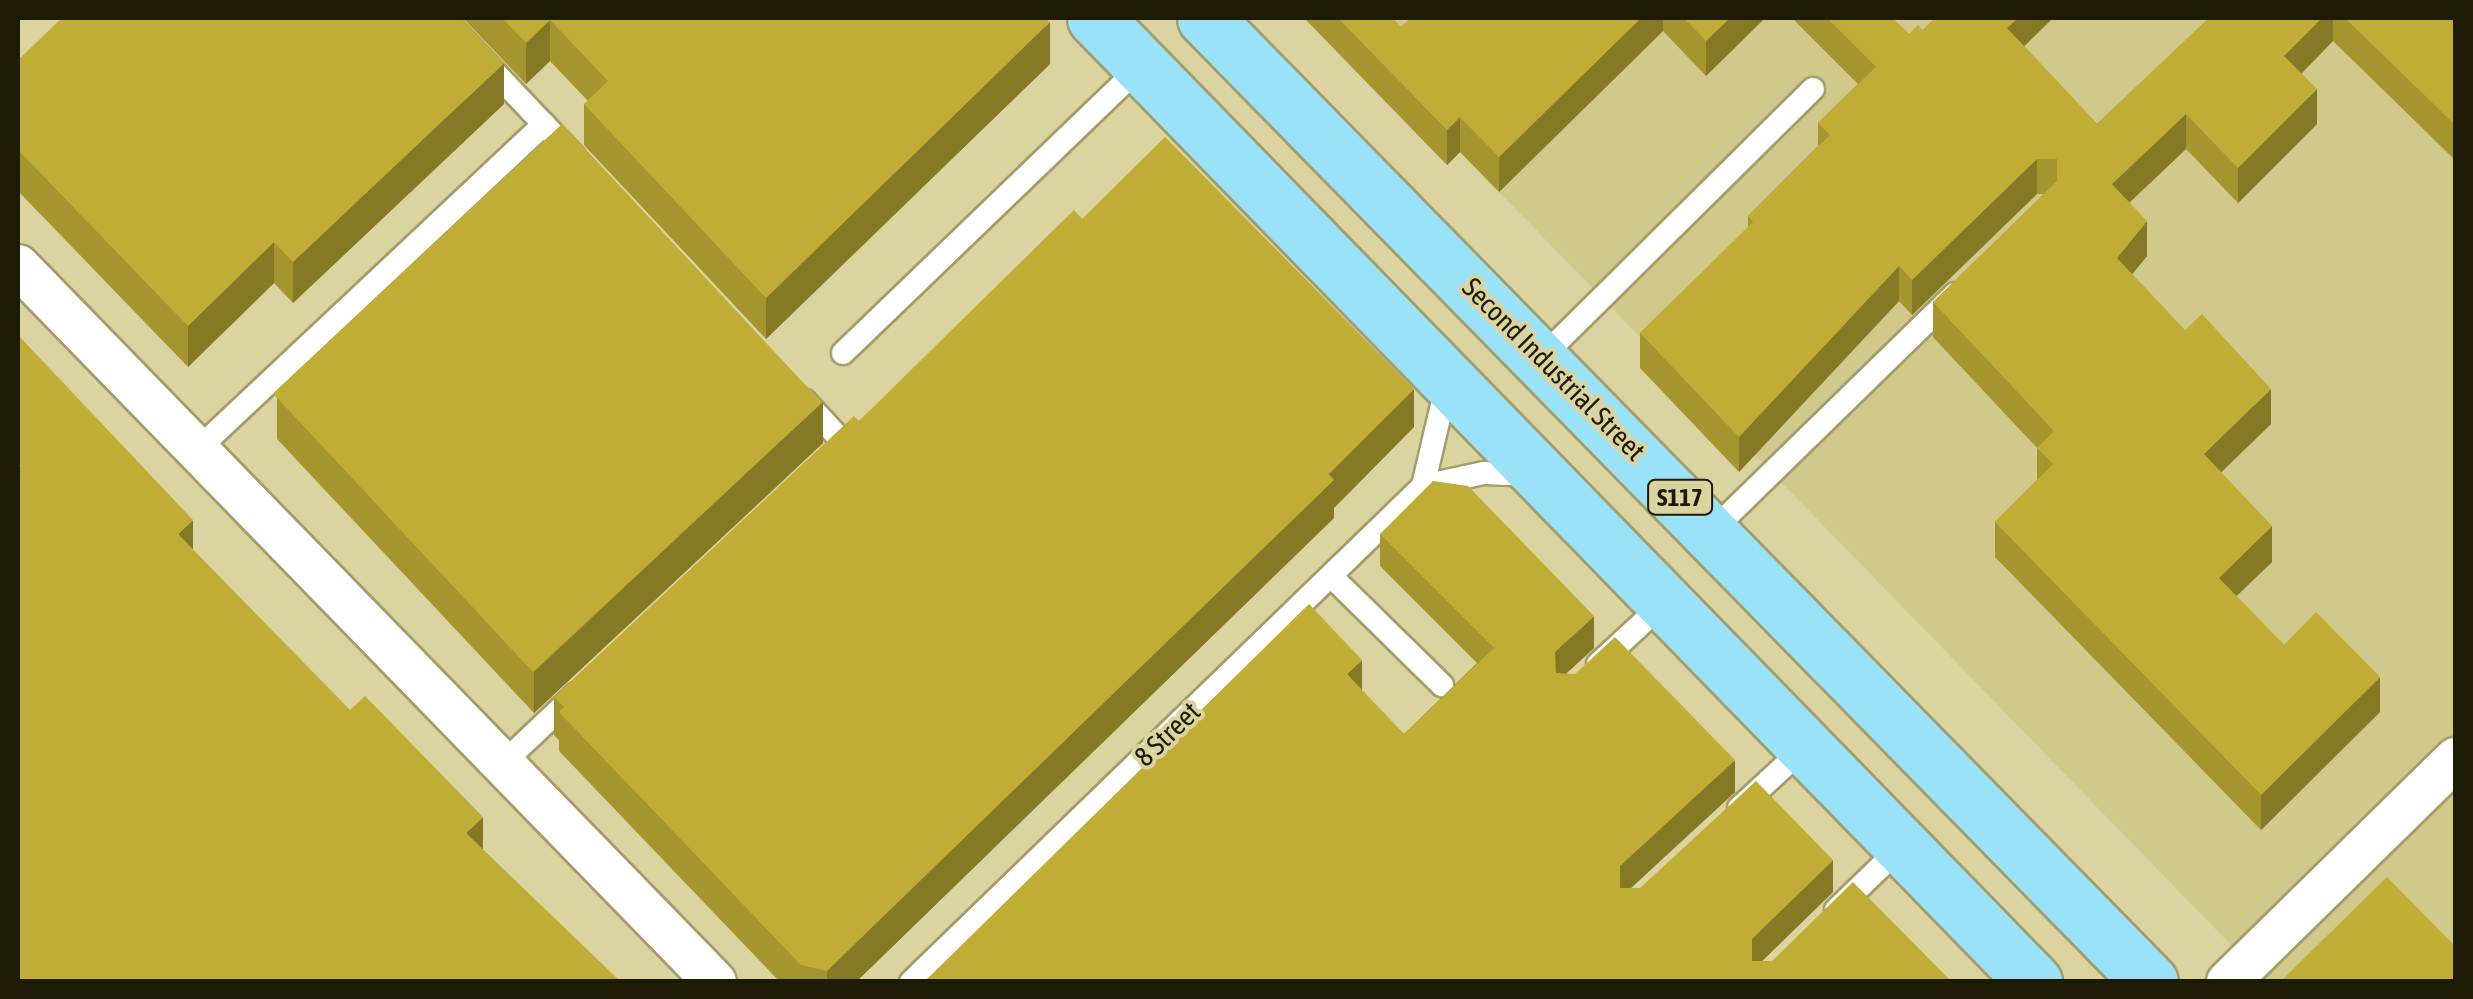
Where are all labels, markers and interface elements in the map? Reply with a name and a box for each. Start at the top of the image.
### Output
street label: Second Industrial Street [1456,271,1652,467]
road number: S117 [1645,477,1715,517]
street label: 8 Street [1127,695,1207,773]

